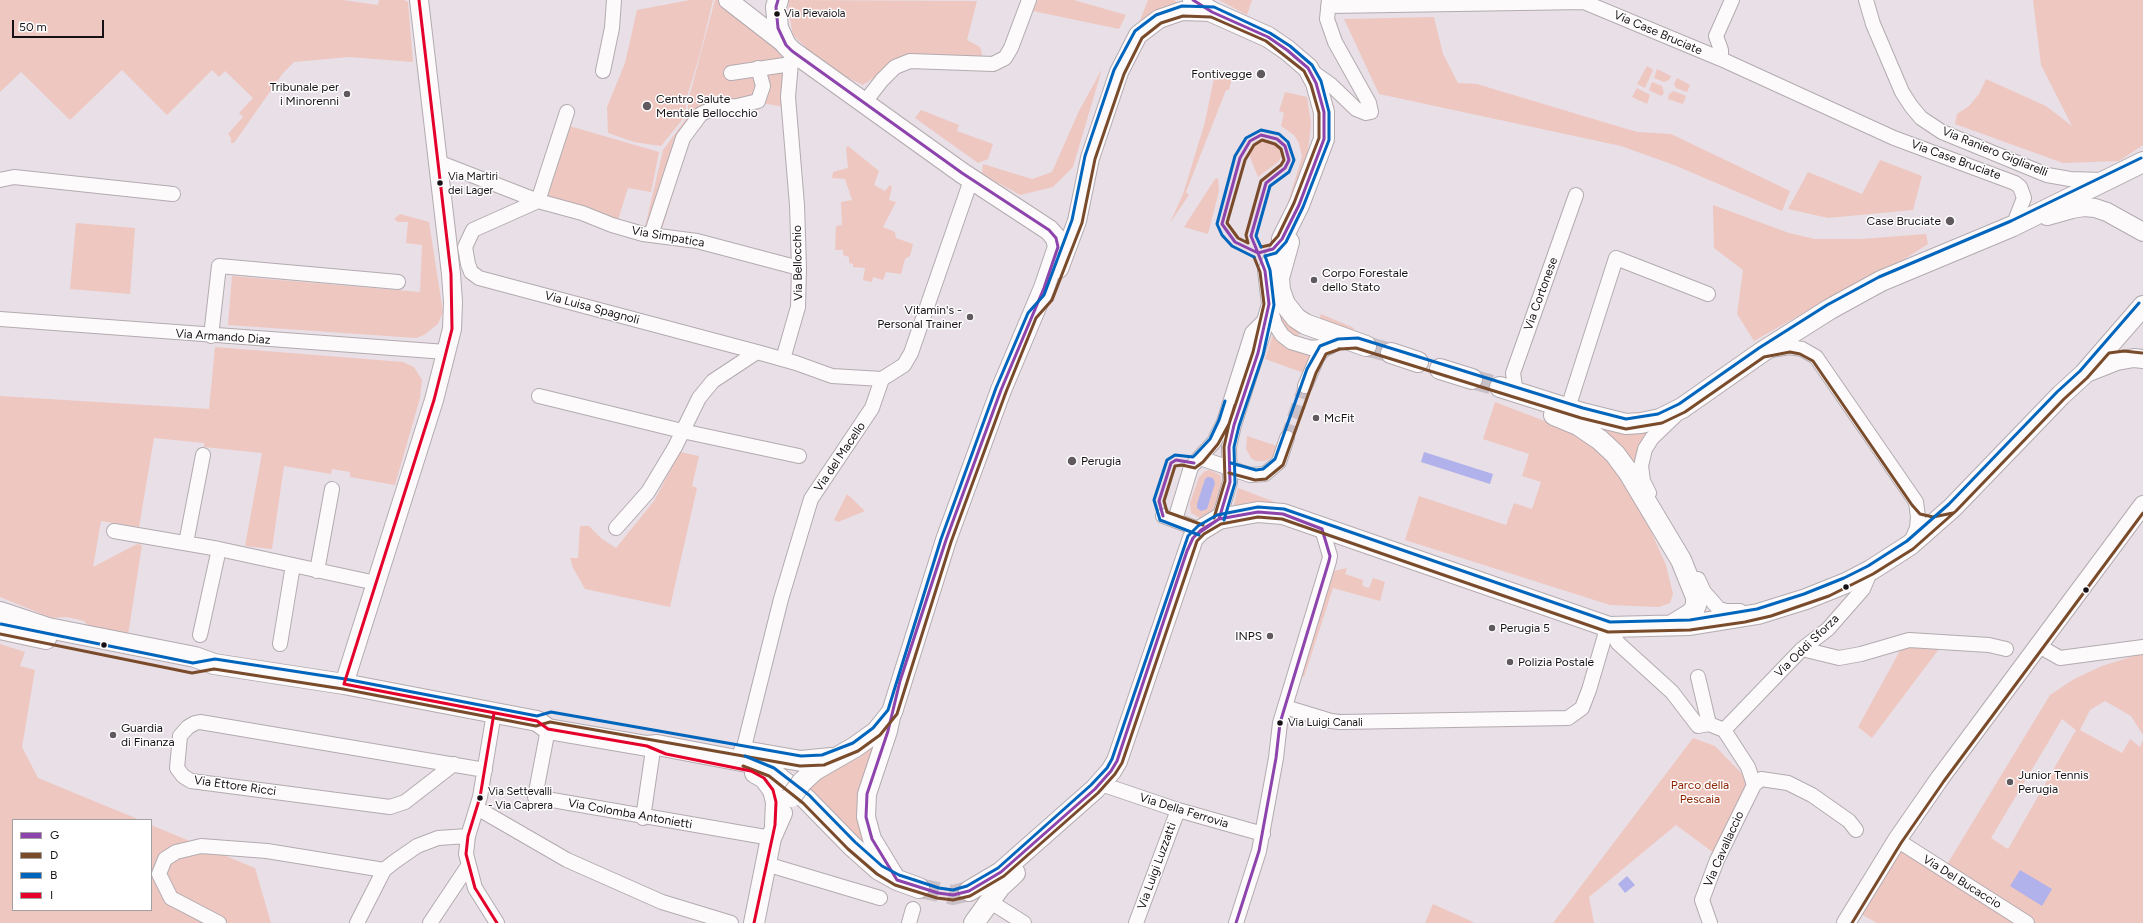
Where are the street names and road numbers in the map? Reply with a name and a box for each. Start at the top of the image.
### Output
street label: Via Case Bruciate [1612,8,1704,58]
street label: Via Raniero Gigliarelli [1940,124,2050,180]
street label: Via Case Bruciate [1909,137,2003,183]
street label: Via Simpatica [630,224,706,250]
street label: Via Bellocchio [790,225,806,301]
street label: Via Cortonese [1521,255,1561,333]
street label: Via Luisa Spagnoli [543,288,641,328]
street label: Via Armando Diaz [175,326,271,348]
street label: Via del Macello [811,419,869,495]
street label: Via Oddi Sforza [1772,612,1842,680]
street label: Via Ettore Ricci [193,773,277,799]
street label: Via Della Ferrovia [1138,791,1230,831]
street label: Via Colomba Antonietti [567,796,693,832]
street label: Via Cavallaccio [1701,809,1747,889]
street label: Via Luigi Luzzatti [1135,821,1179,911]
street label: Via Del Bucaccio [1920,852,2004,912]

